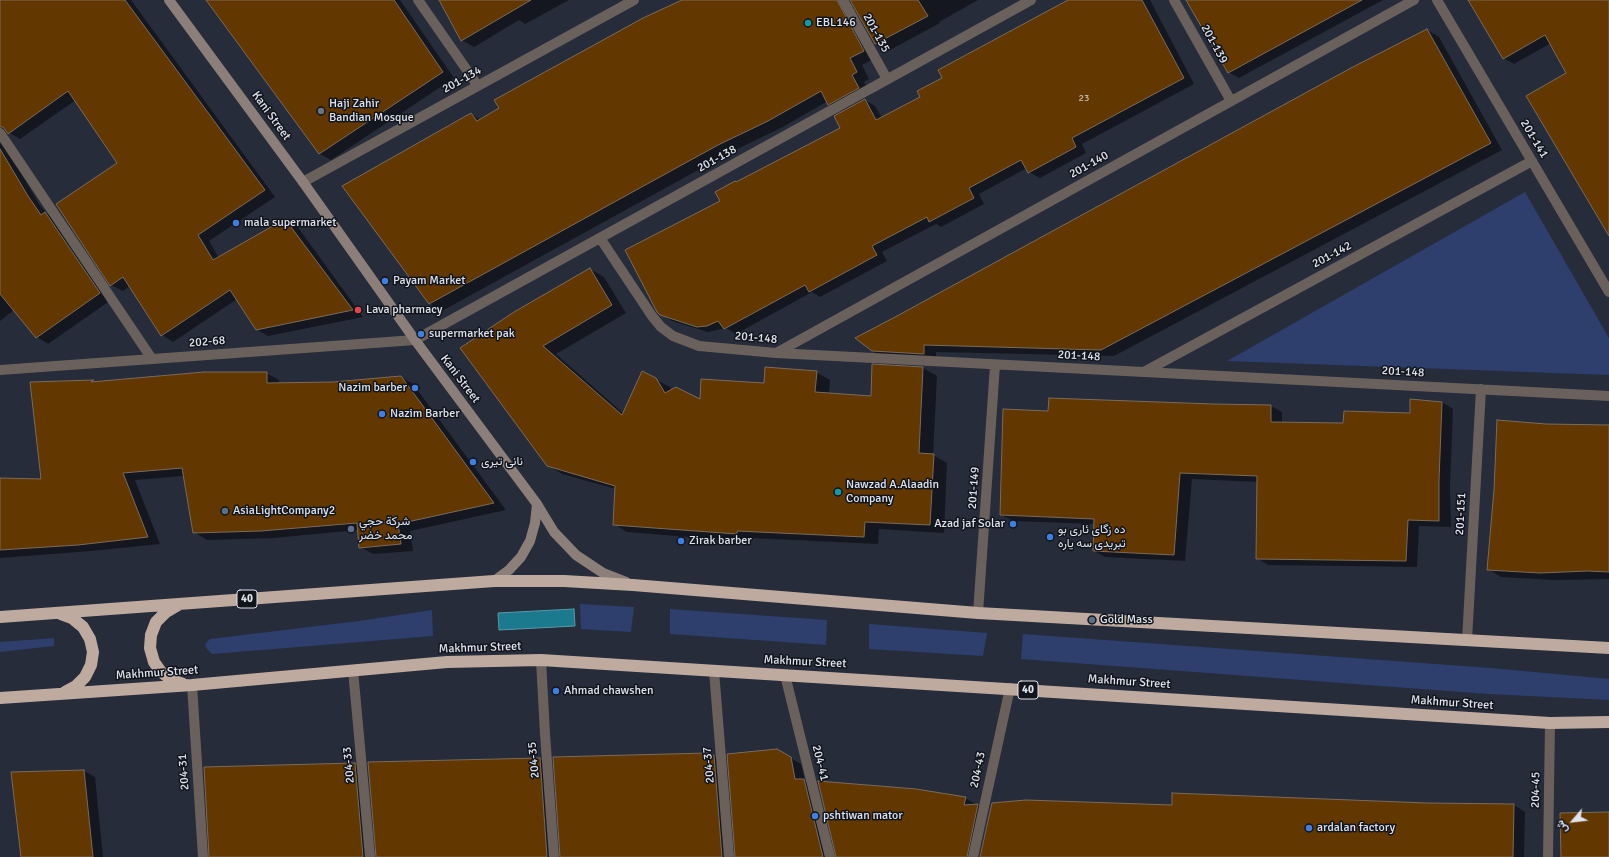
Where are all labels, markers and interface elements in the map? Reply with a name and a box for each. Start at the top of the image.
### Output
street label: 201-135 [859,11,893,55]
place label: EBL146 [816,16,856,30]
marker: EBL146 [803,18,813,28]
street label: 201-139 [1197,22,1231,66]
street label: 201-134 [440,63,484,97]
street label: Kani Street [248,89,294,143]
house number: 23 [1079,92,1089,104]
place label: Haji Zahir Bandian Mosque [329,97,414,125]
marker: Haji Zahir Bandian Mosque [316,106,326,116]
street label: 201-141 [1517,117,1551,161]
street label: 201-138 [695,142,739,176]
street label: 201-140 [1067,148,1111,182]
place label: mala supermarket [244,216,337,230]
marker: mala supermarket [231,218,241,228]
street label: 201-142 [1310,239,1354,271]
place label: Payam Market [393,274,465,288]
marker: Payam Market [380,276,390,286]
place label: Lava pharmacy [366,303,442,317]
marker: Lava pharmacy [353,305,363,315]
place label: supermarket pak [429,327,515,341]
marker: supermarket pak [416,329,426,339]
street label: 201-148 [734,329,778,347]
street label: 202-68 [188,334,226,350]
street label: 201-148 [1057,348,1101,364]
street label: Kani Street [437,352,483,406]
street label: 201-148 [1381,364,1425,380]
place label: Nazim barber [338,381,407,395]
marker: Nazim barber [410,383,420,393]
place label: Nazim Barber [390,407,460,421]
marker: Nazim Barber [377,409,387,419]
place label: نانی تیری [481,455,523,469]
marker: نانی تیری [468,457,478,467]
street label: 201-149 [965,466,983,510]
place label: Nawzad A.Alaadin Company [846,478,939,506]
marker: Nawzad A.Alaadin Company [833,487,843,497]
street label: 201-151 [1453,492,1469,536]
place label: AsiaLightCompany2 [233,504,335,518]
marker: AsiaLightCompany2 [220,506,230,516]
place label: شركة حجي محمد خضر [359,515,412,543]
place label: Azad jaf Solar [934,517,1005,531]
marker: Azad jaf Solar [1008,519,1018,529]
place label: ده زگاى ئاری بو تبریدی سە یارە [1058,523,1126,551]
marker: شركة حجي محمد خضر [346,524,356,534]
marker: ده زگاى ئاری بو تبریدی سە یارە [1045,532,1055,542]
place label: Zirak barber [689,534,752,548]
marker: Zirak barber [676,536,686,546]
road number: 40 [237,590,257,608]
place label: Gold Mass [1100,613,1153,627]
marker: Gold Mass [1087,615,1097,625]
street label: Makhmur Street [438,639,522,657]
street label: Makhmur Street [763,653,847,671]
street label: Makhmur Street [115,663,199,683]
street label: Makhmur Street [1087,672,1171,692]
road number: 40 [1018,681,1038,699]
place label: Ahmad chawshen [564,684,654,698]
marker: Ahmad chawshen [551,686,561,696]
street label: Makhmur Street [1410,693,1494,713]
street label: 204-35 [525,741,543,779]
street label: 204-41 [809,744,831,782]
street label: 204-33 [340,746,358,784]
street label: 204-37 [700,746,718,784]
street label: 204-43 [967,751,989,789]
street label: 204-31 [176,753,192,791]
street label: 204-45 [1528,772,1544,808]
north arrow [1553,801,1593,841]
place label: pshtiwan mator [823,809,903,823]
marker: pshtiwan mator [810,811,820,821]
text: ش [1553,818,1571,836]
place label: ardalan factory [1317,821,1395,835]
marker: ardalan factory [1304,823,1314,833]

